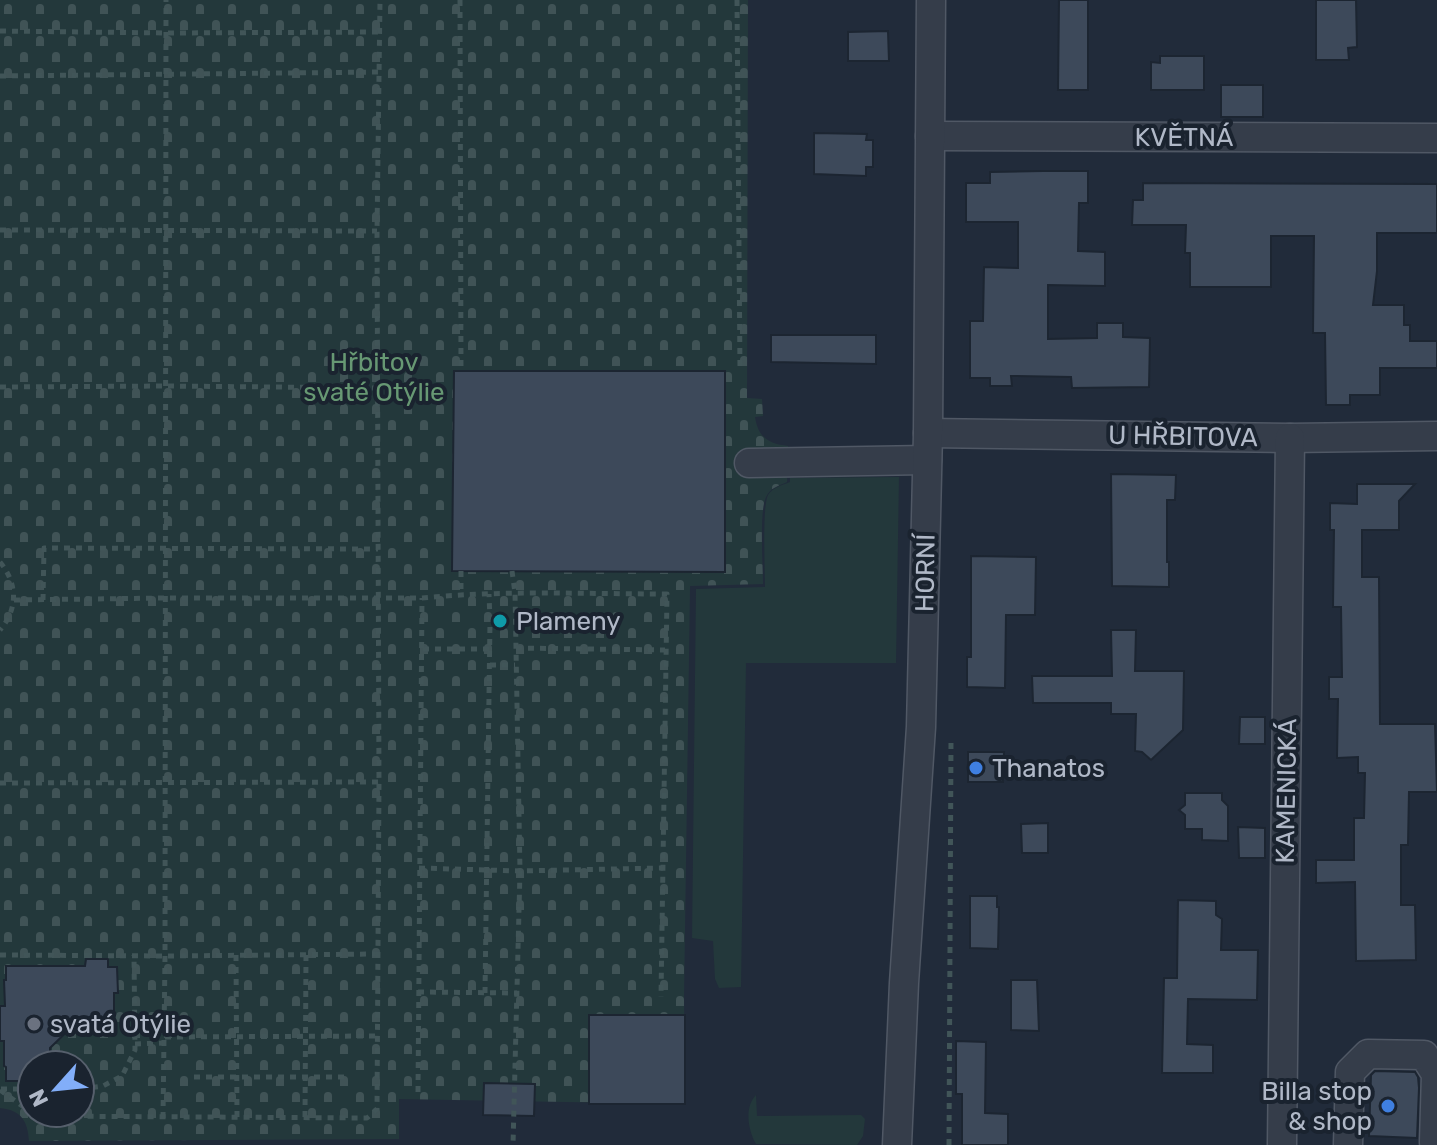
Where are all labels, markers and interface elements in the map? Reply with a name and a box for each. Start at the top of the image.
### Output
street label: KVĚTNÁ [1135,122,1233,153]
park label: Hřbitov svaté Otýlie [303,347,445,408]
street label: U HŘBITOVA [1108,420,1258,453]
street label: HORNÍ [909,533,942,612]
place label: Plameny [516,606,621,637]
marker: Plameny [491,612,509,630]
street label: KAMENICKÁ [1270,718,1303,864]
place label: Thanatos [992,753,1105,784]
marker: Thanatos [967,759,985,777]
place label: svatá Otýlie [50,1009,191,1040]
marker: svatá Otýlie [25,1015,43,1033]
north arrow [16,1049,96,1129]
place label: Billa stop & shop [1261,1076,1372,1137]
text: N [23,1085,54,1111]
marker: Billa stop & shop [1379,1097,1397,1115]

